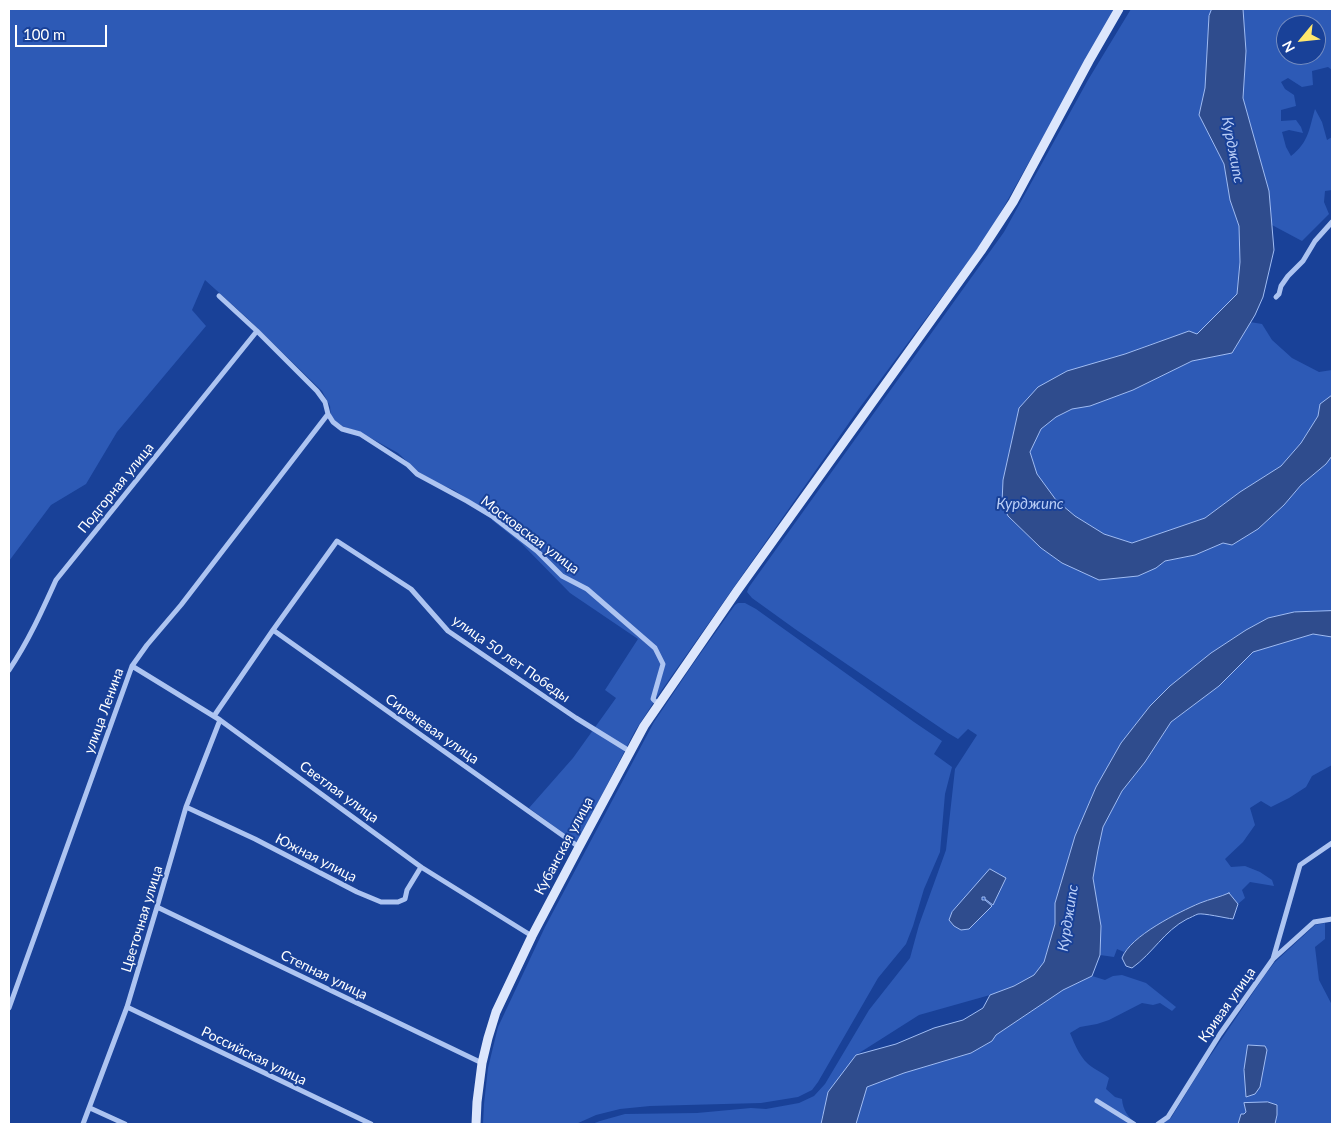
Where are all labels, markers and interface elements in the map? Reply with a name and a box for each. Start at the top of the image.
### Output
scale bar [18,15,110,47]
north arrow [1276,15,1326,65]
text: 100 m [23,25,65,43]
text: N [1278,38,1298,56]
water label: Курджипс [1218,115,1248,185]
street label: Подгорная улица [74,440,158,536]
street label: Московская улица [477,493,583,577]
water label: Курджипс [996,495,1064,513]
street label: улица 50 лет Победы [449,612,573,706]
street label: улица Ленина [81,666,127,756]
street label: Сиреневая улица [382,690,482,768]
street label: Светлая улица [296,758,382,826]
street label: Кубанская улица [531,794,597,898]
street label: Южная улица [273,830,359,886]
street label: Цветочная улица [118,864,166,974]
water label: Курджипс [1054,883,1082,953]
street label: Степная улица [278,947,370,1003]
street label: Кривая улица [1195,964,1259,1046]
street label: Российская улица [199,1023,309,1089]

